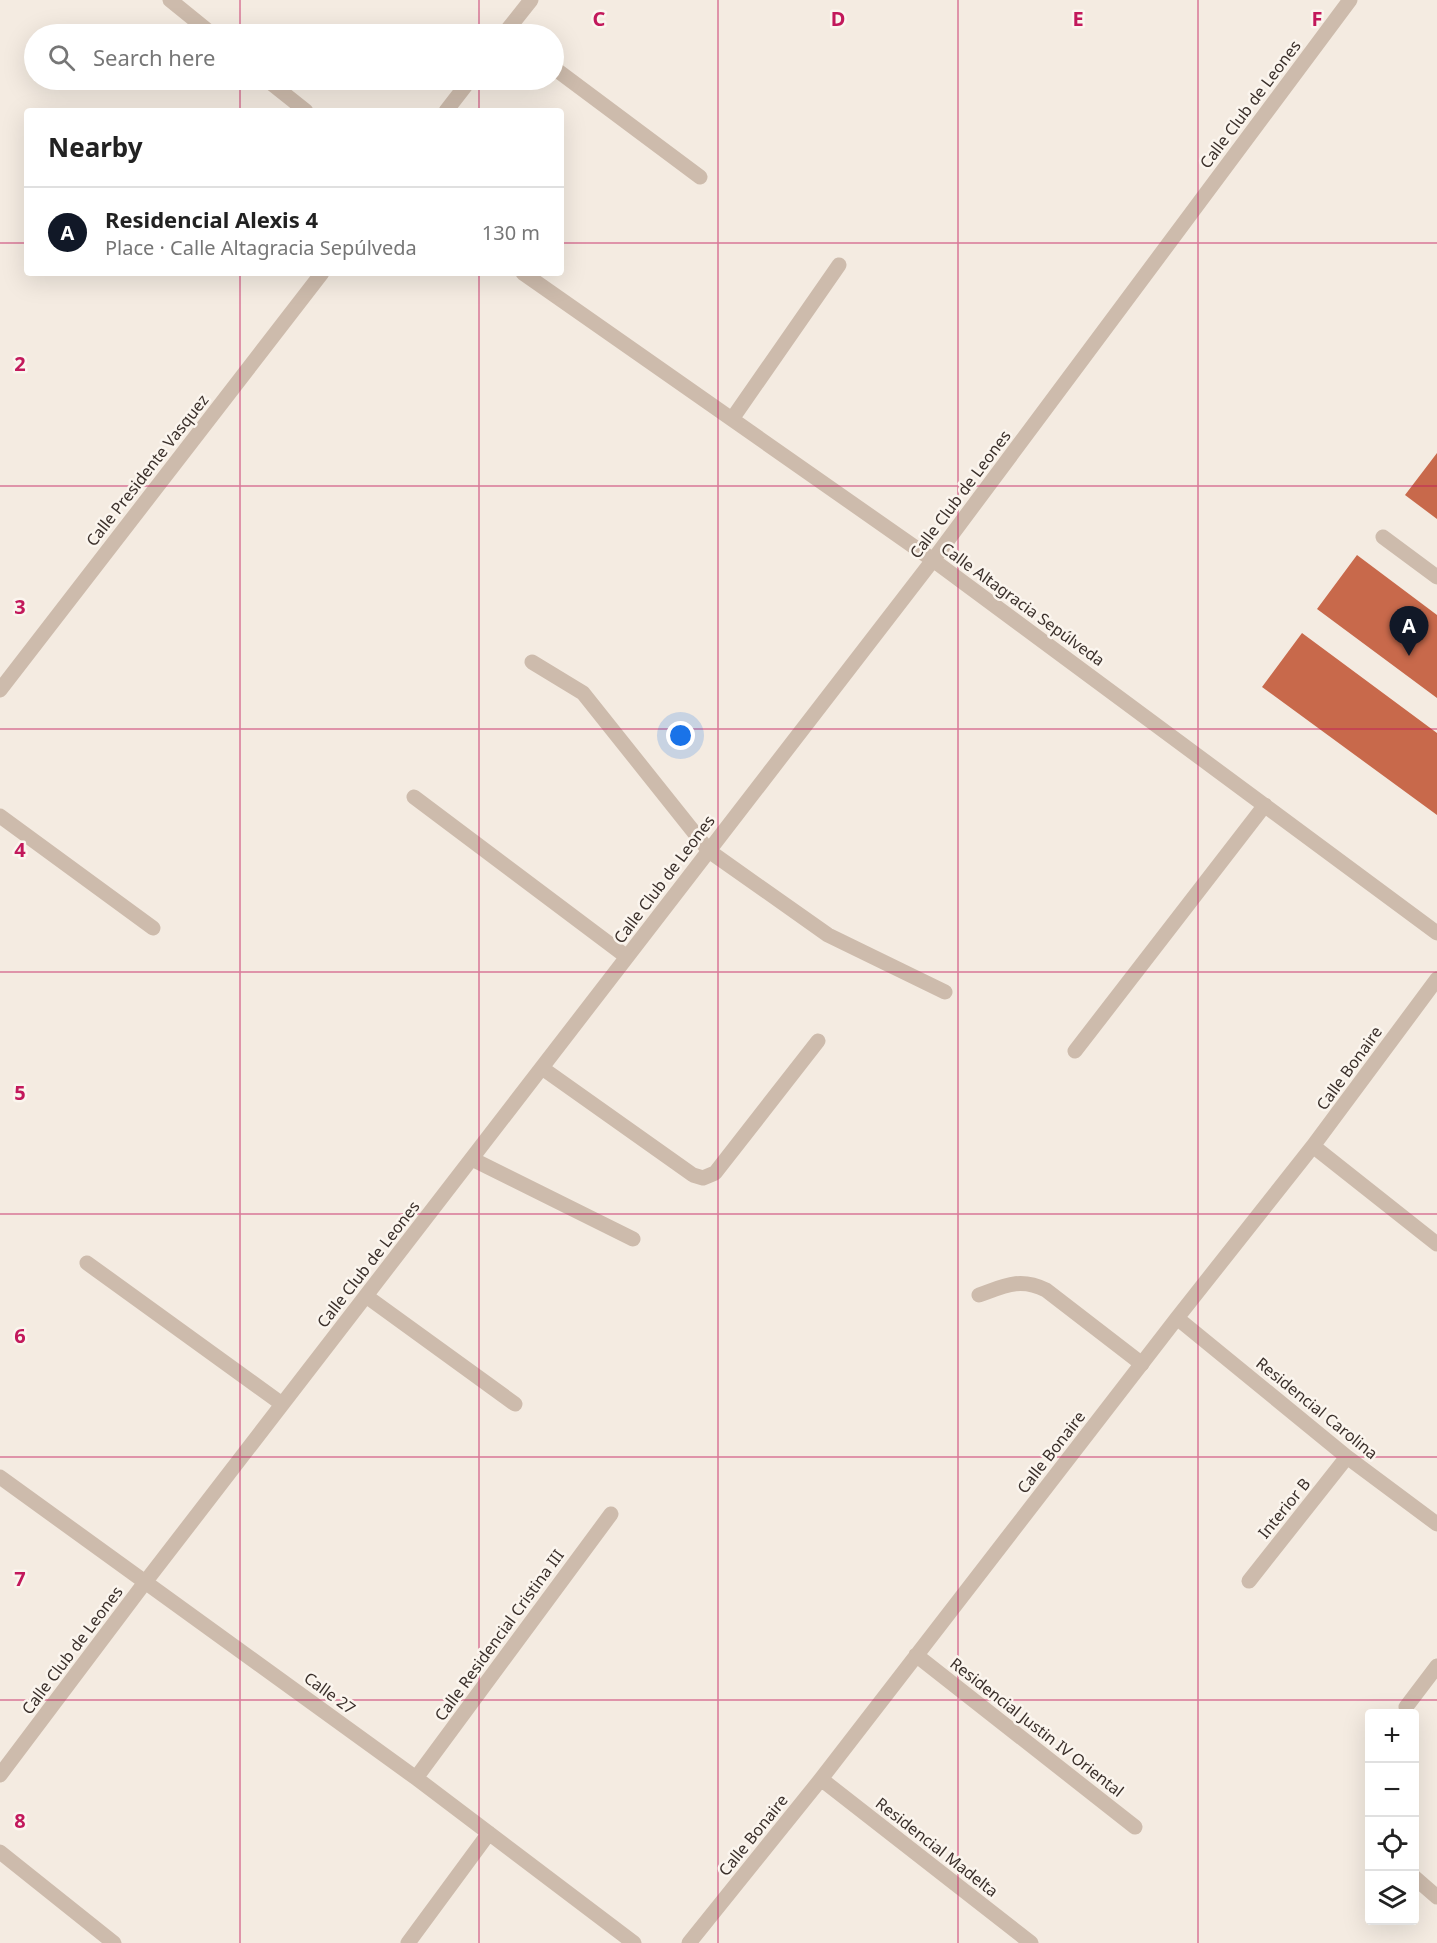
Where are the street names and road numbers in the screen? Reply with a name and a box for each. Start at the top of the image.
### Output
street label: Calle Club de Leones [1194,35,1306,173]
street label: Calle Presidente Vasquez [81,390,213,550]
street label: Calle Club de Leones [904,425,1016,563]
street label: Calle Altagracia Sepúlveda [937,537,1109,671]
street label: Calle Club de Leones [608,810,720,948]
street label: Calle Bonaire [1311,1022,1387,1114]
street label: Calle Club de Leones [312,1196,424,1332]
street label: Residencial Carolina [1251,1352,1383,1464]
street label: Calle Bonaire [1012,1406,1090,1498]
street label: Interior B [1253,1473,1315,1543]
street label: Calle Residencial Cristina III [429,1545,569,1725]
street label: Calle Club de Leones [16,1581,128,1719]
street label: Residencial Justin IV Oriental [946,1652,1128,1802]
street label: Calle 27 [300,1667,360,1719]
street label: Calle Bonaire [713,1790,793,1880]
street label: Residencial Madelta [871,1792,1003,1902]

